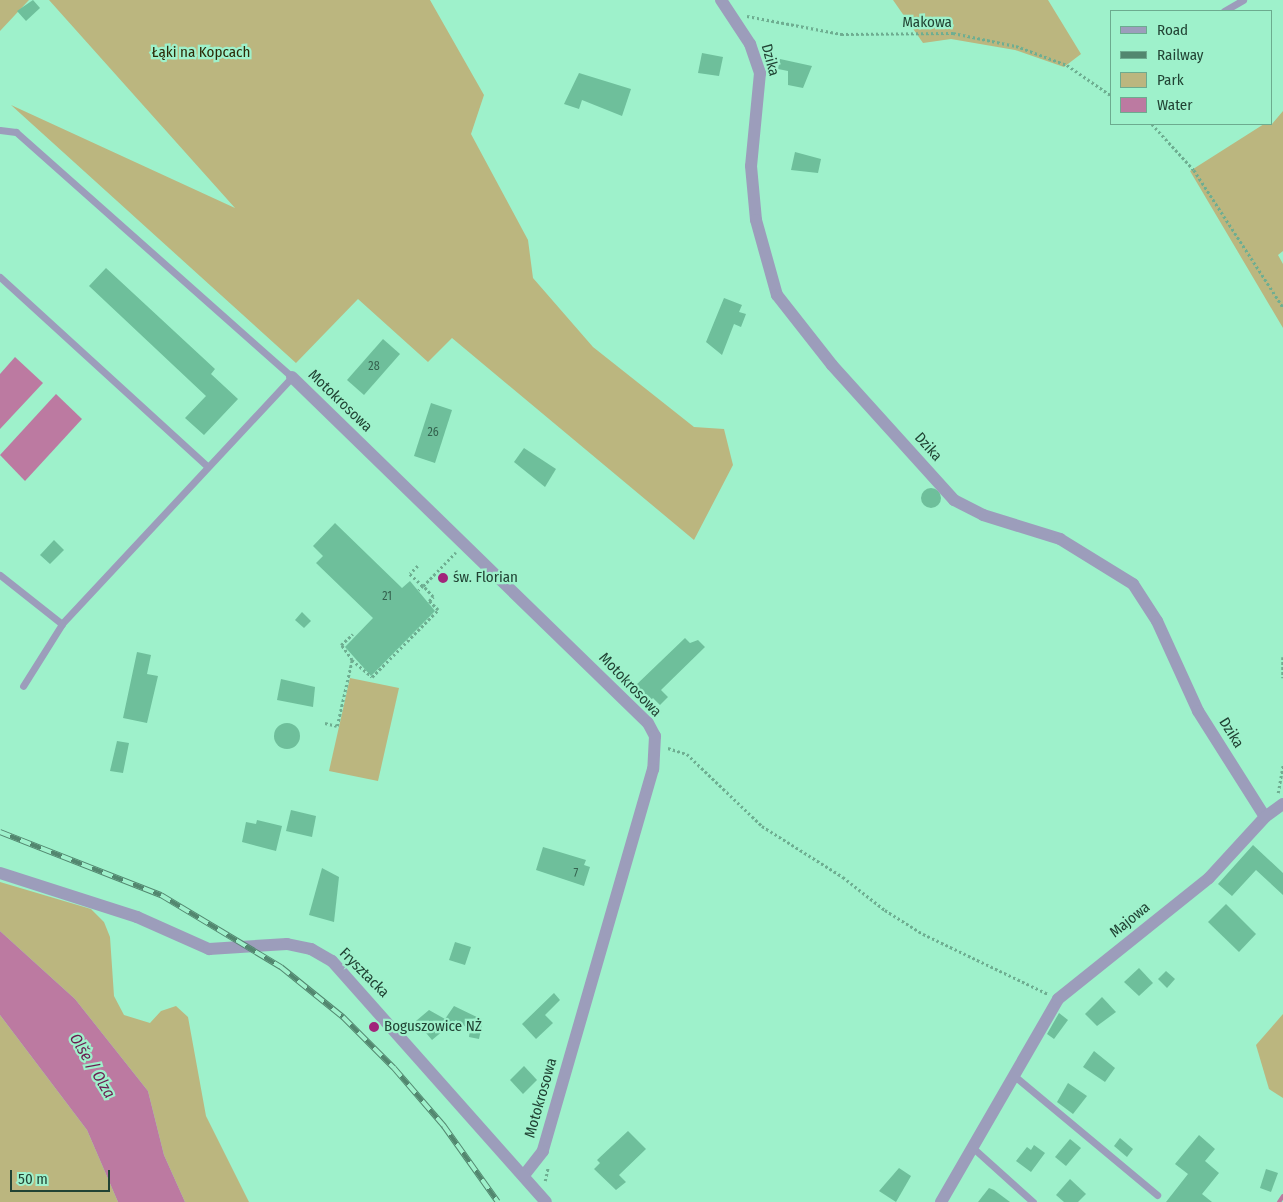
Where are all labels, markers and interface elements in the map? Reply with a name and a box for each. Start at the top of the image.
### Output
legend [1110,10,1273,125]
street label: Makowa [902,14,952,32]
text: Road [1157,21,1188,39]
street label: Dzika [757,42,783,78]
park label: Łąki na Kopcach [152,44,250,62]
text: Railway [1157,46,1204,64]
text: Park [1157,71,1184,89]
text: Water [1157,96,1192,114]
house number: 28 [368,360,380,374]
street label: Motokrosowa [304,366,376,436]
house number: 26 [427,426,439,440]
street label: Dzika [910,429,946,465]
place label: św. Florian [453,569,518,587]
marker: św. Florian [437,572,449,584]
house number: 21 [382,590,392,604]
street label: Motokrosowa [595,649,665,721]
street label: Dzika [1215,714,1247,752]
house number: 7 [574,867,578,881]
street label: Majowa [1106,898,1154,942]
street label: Frysztacka [335,944,393,1002]
place label: Boguszowice NŻ [384,1018,482,1036]
marker: Boguszowice NŻ [368,1021,380,1033]
water label: Olše / Olza [65,1030,119,1102]
street label: Motokrosowa [521,1056,561,1140]
scale bar [12,1160,112,1192]
text: 50 m [18,1170,48,1188]

